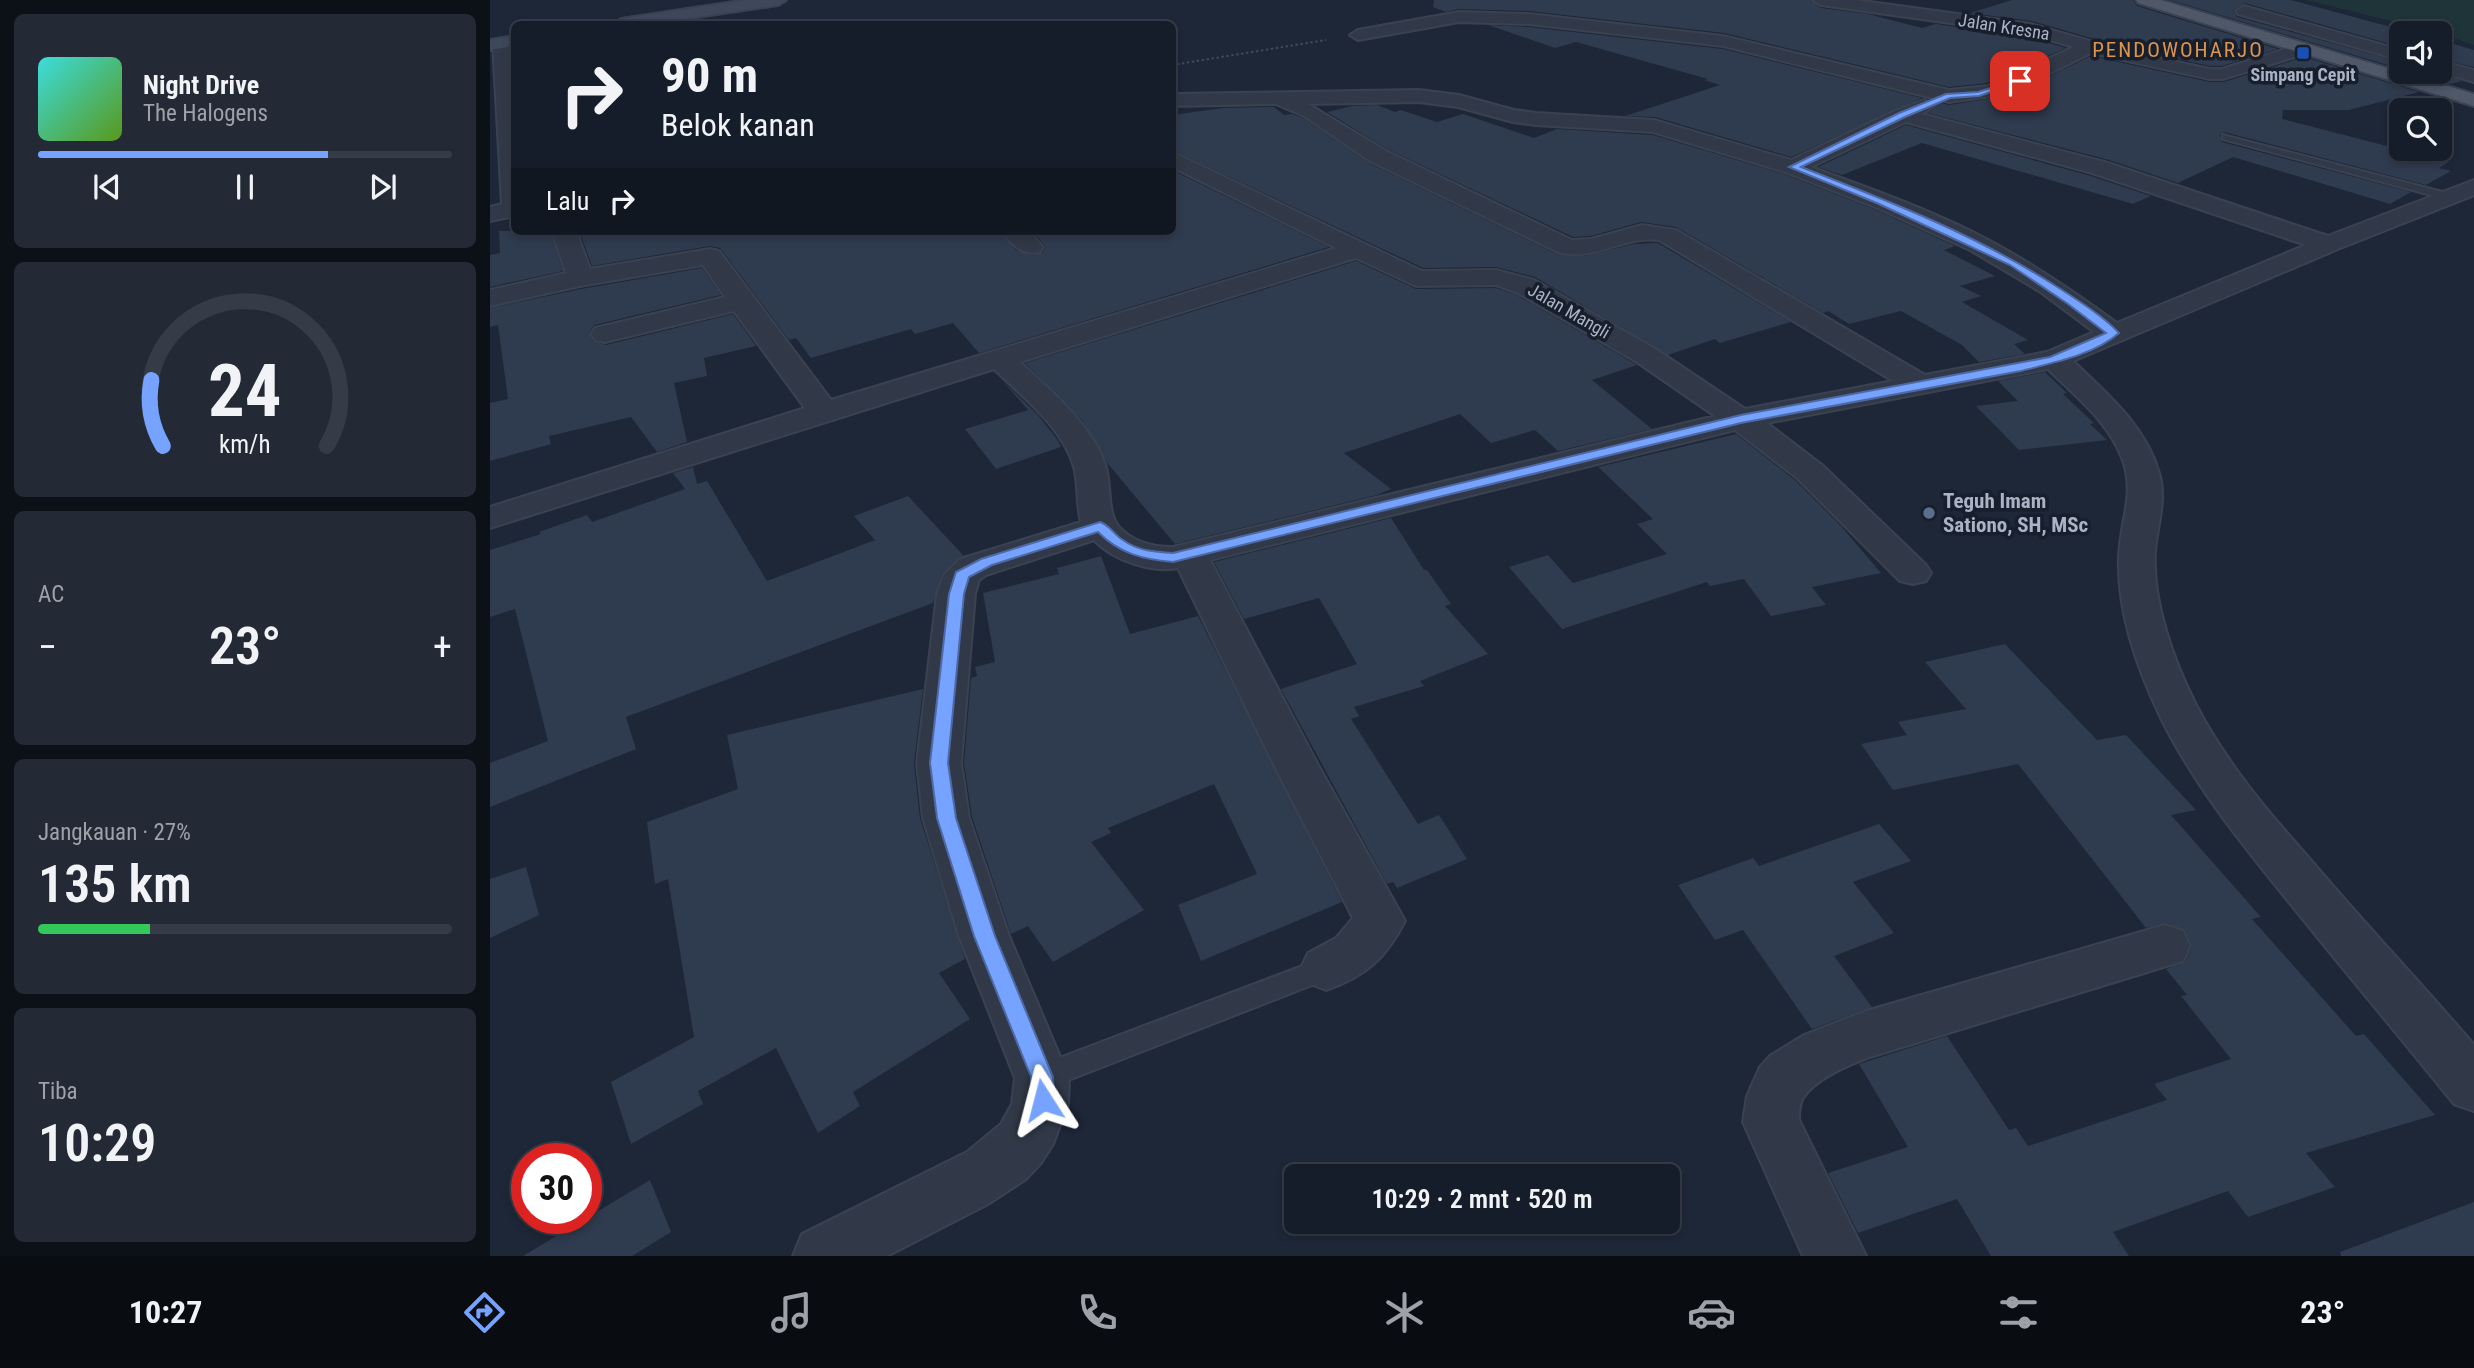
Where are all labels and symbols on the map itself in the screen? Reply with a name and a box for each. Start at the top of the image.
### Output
street label: Jalan Kresna [1957,9,2051,44]
district label: PENDOWOHARJO [2092,38,2264,62]
marker: Simpang Cepit [2295,45,2311,61]
pin [1990,51,2050,111]
place label: Simpang Cepit [2251,64,2356,85]
street label: Jalan Mangli [1525,279,1614,342]
place label: Teguh Imam Sationo, SH, MSc [1943,489,2089,537]
marker: Teguh Imam Sationo, SH, MSc [1921,505,1937,521]
position arrow [1006,1063,1080,1137]
speed limit sign: 30 [511,1143,602,1234]

